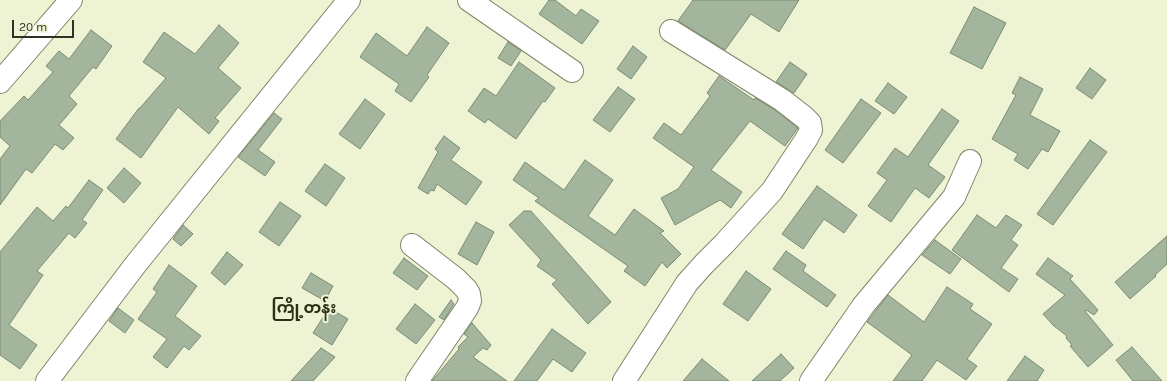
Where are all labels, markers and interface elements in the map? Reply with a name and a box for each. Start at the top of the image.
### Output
scale bar [14,12,76,38]
text: 20 m [19,20,47,34]
district label: ကြို့တန်း [272,298,336,318]

